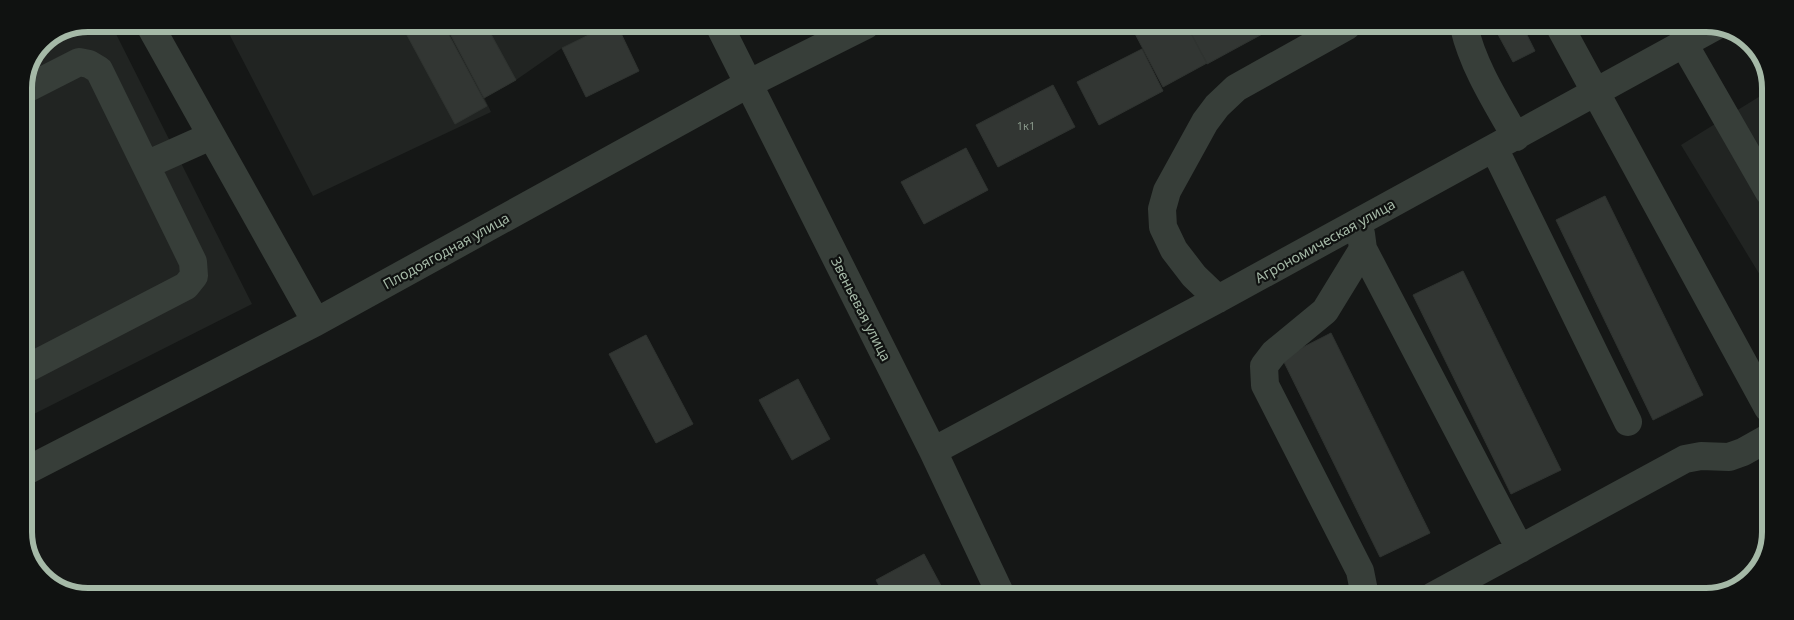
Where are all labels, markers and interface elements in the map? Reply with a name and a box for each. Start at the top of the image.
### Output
house number: 1к1 [1017,118,1035,133]
street label: Агрономическая улица [1251,194,1398,287]
street label: Плодоягодная улица [379,208,512,293]
street label: Звеньевая улица [827,253,896,364]

